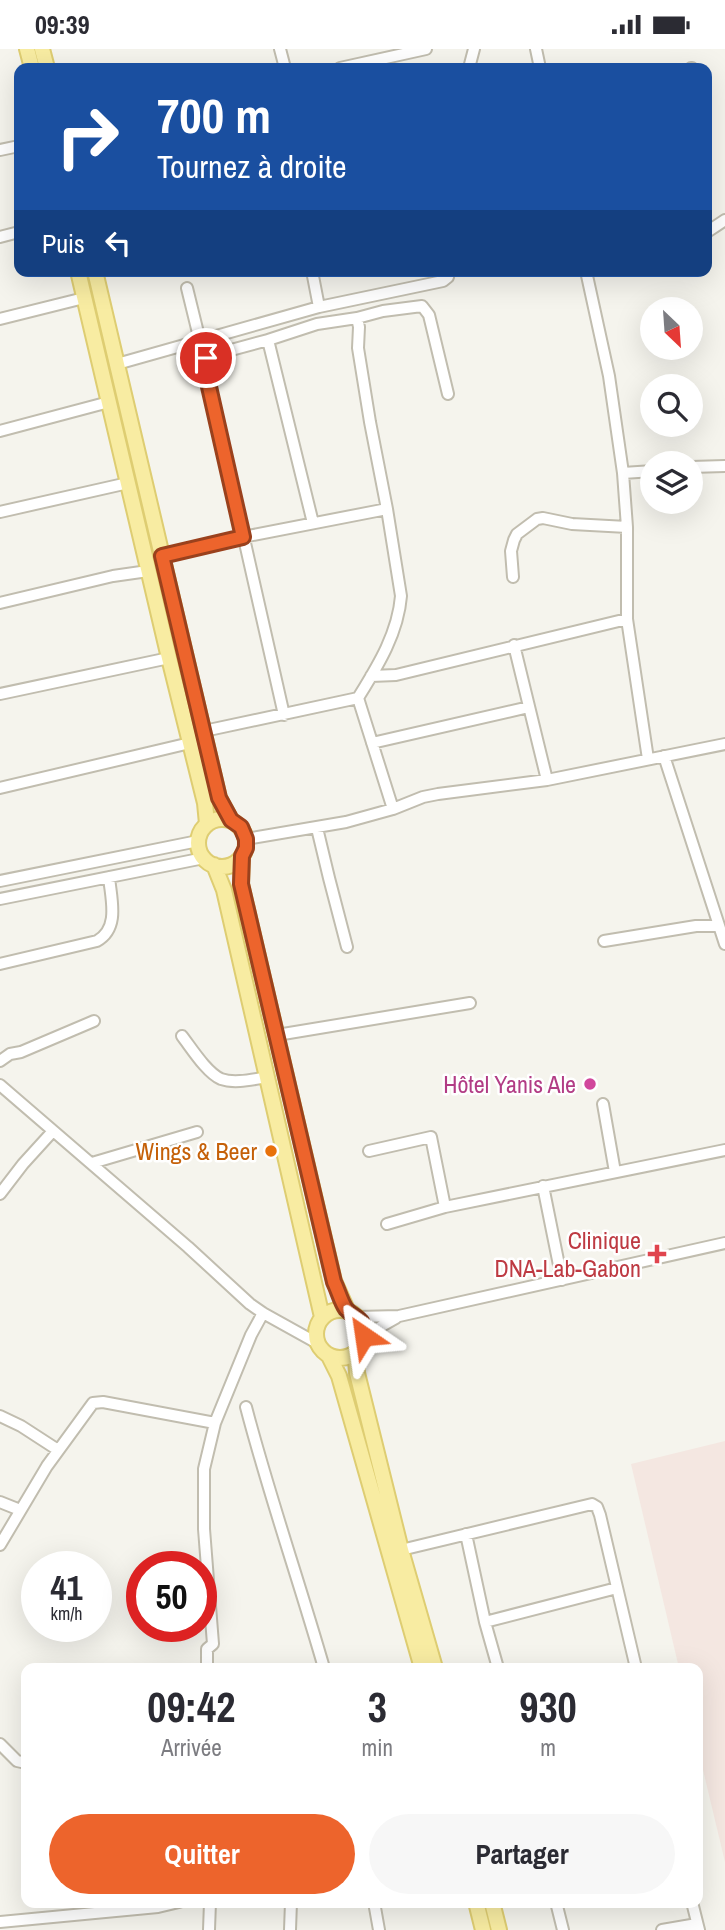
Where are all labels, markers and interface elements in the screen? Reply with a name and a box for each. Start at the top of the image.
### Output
text: 09:39 [35,7,90,42]
text: 700 m [157,82,271,148]
icon: right [42,91,133,182]
text: Tournez à droite [157,145,347,188]
icon: left [99,224,137,262]
text: Puis [42,226,85,261]
north arrow [640,297,704,361]
map controls [640,297,703,514]
pin [176,328,236,388]
icon: arrive [187,339,225,377]
button: search [640,374,703,437]
button: layers [640,451,703,514]
place label: Hôtel Yanis Ale [443,1068,576,1100]
marker: Hôtel Yanis Ale [582,1076,598,1092]
place label: Wings & Beer [136,1135,257,1167]
marker: Wings & Beer [263,1143,279,1159]
place label: Clinique DNA-Lab-Gabon [494,1224,641,1284]
marker: Clinique DNA-Lab-Gabon [647,1244,667,1264]
position arrow [327,1299,401,1373]
speed limit sign: 50 [126,1551,217,1642]
text: 41 [51,1564,82,1611]
text: km/h [51,1601,83,1626]
text: 09:42 [147,1679,235,1735]
text: 3 [368,1679,387,1735]
text: 930 [519,1679,577,1735]
text: Arrivée [161,1732,222,1763]
text: min [362,1732,393,1763]
text: m [540,1732,556,1763]
button: Quitter [49,1814,355,1894]
button: Partager [369,1814,675,1894]

